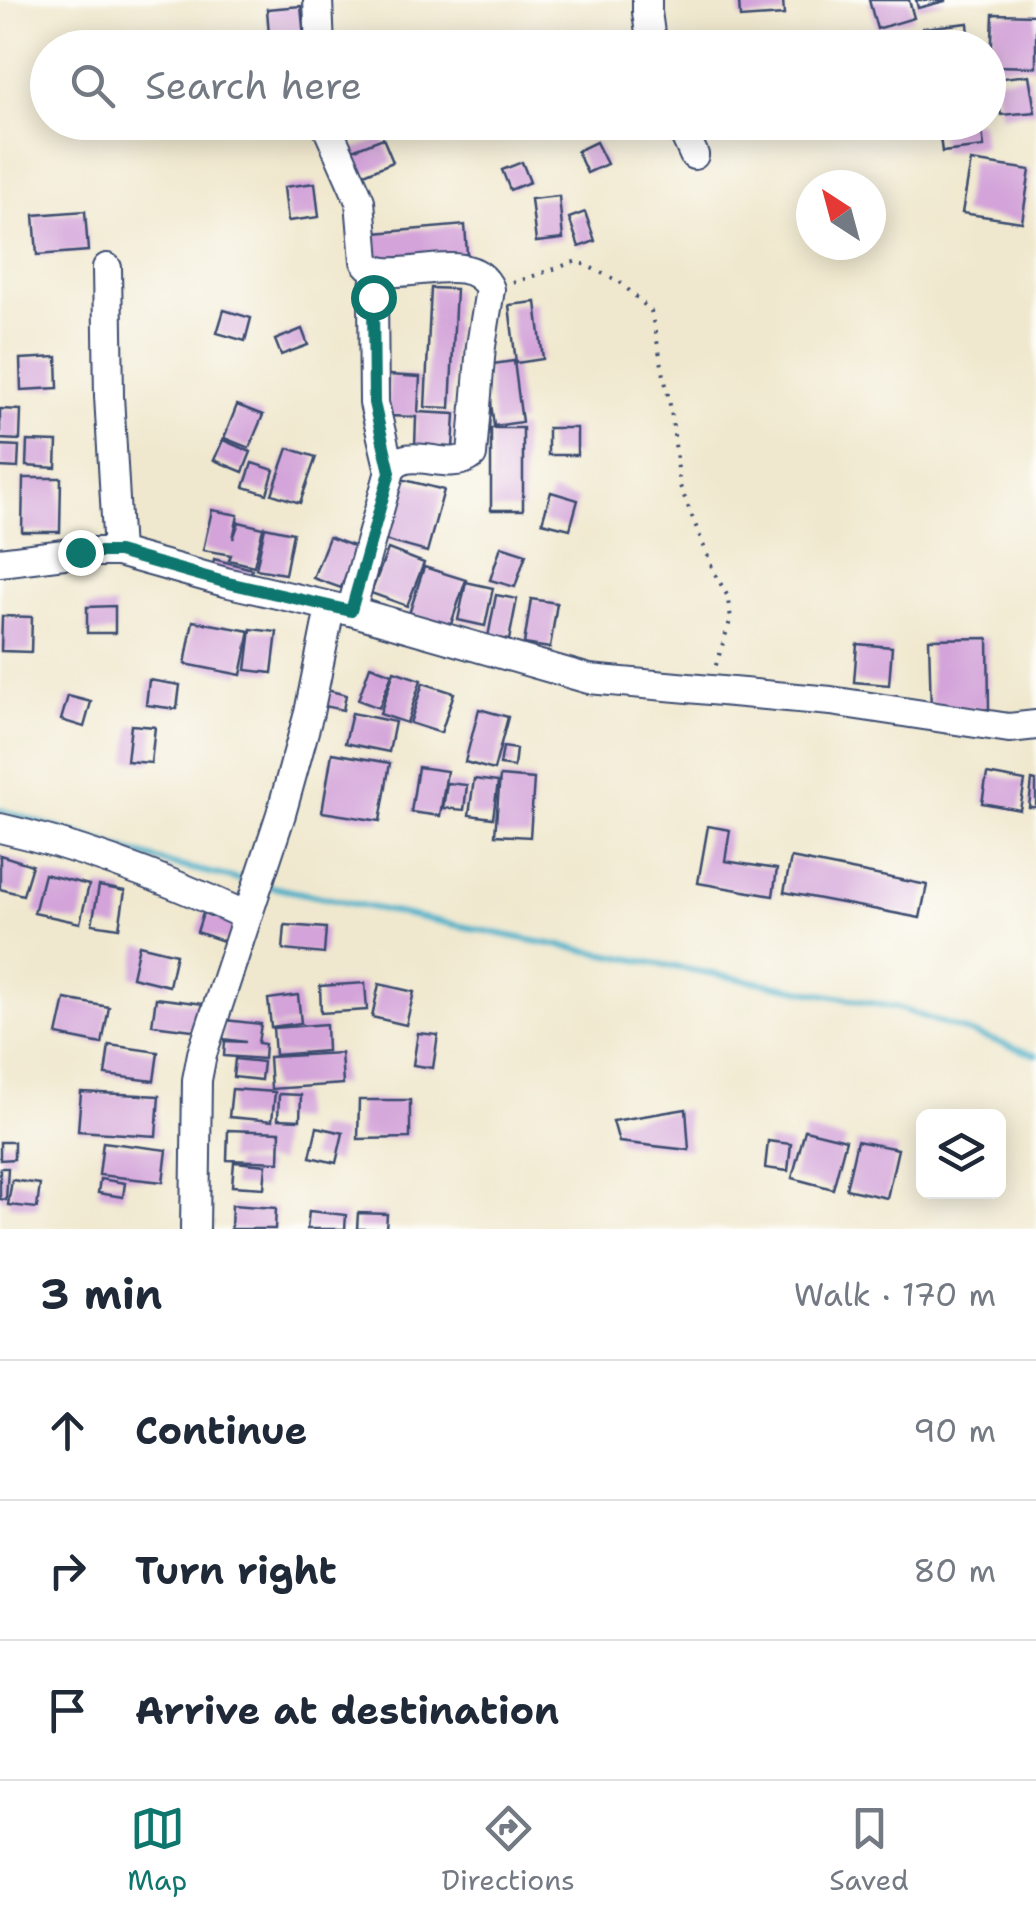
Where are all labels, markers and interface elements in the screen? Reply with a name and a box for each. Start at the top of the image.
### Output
search box [30,30,1006,140]
icon: search [65,58,120,113]
text: Search here [145,60,362,111]
north arrow [796,170,886,260]
route start [351,275,397,321]
route end [58,530,104,576]
map controls [916,1109,1006,1199]
button: layers [916,1109,1006,1199]
text: 3 min [40,1266,162,1322]
text: Walk · 170 m [794,1273,996,1316]
icon: ahead [40,1403,95,1458]
text: Continue [135,1405,307,1456]
text: 90 m [913,1409,996,1452]
icon: right [40,1543,95,1598]
text: Turn right [135,1545,337,1596]
text: 80 m [913,1549,996,1592]
icon: arrive [40,1683,95,1738]
text: Arrive at destination [135,1685,559,1736]
tab: Map [127,1801,187,1899]
tab: Directions [442,1801,575,1899]
tab: Saved [829,1801,909,1899]

